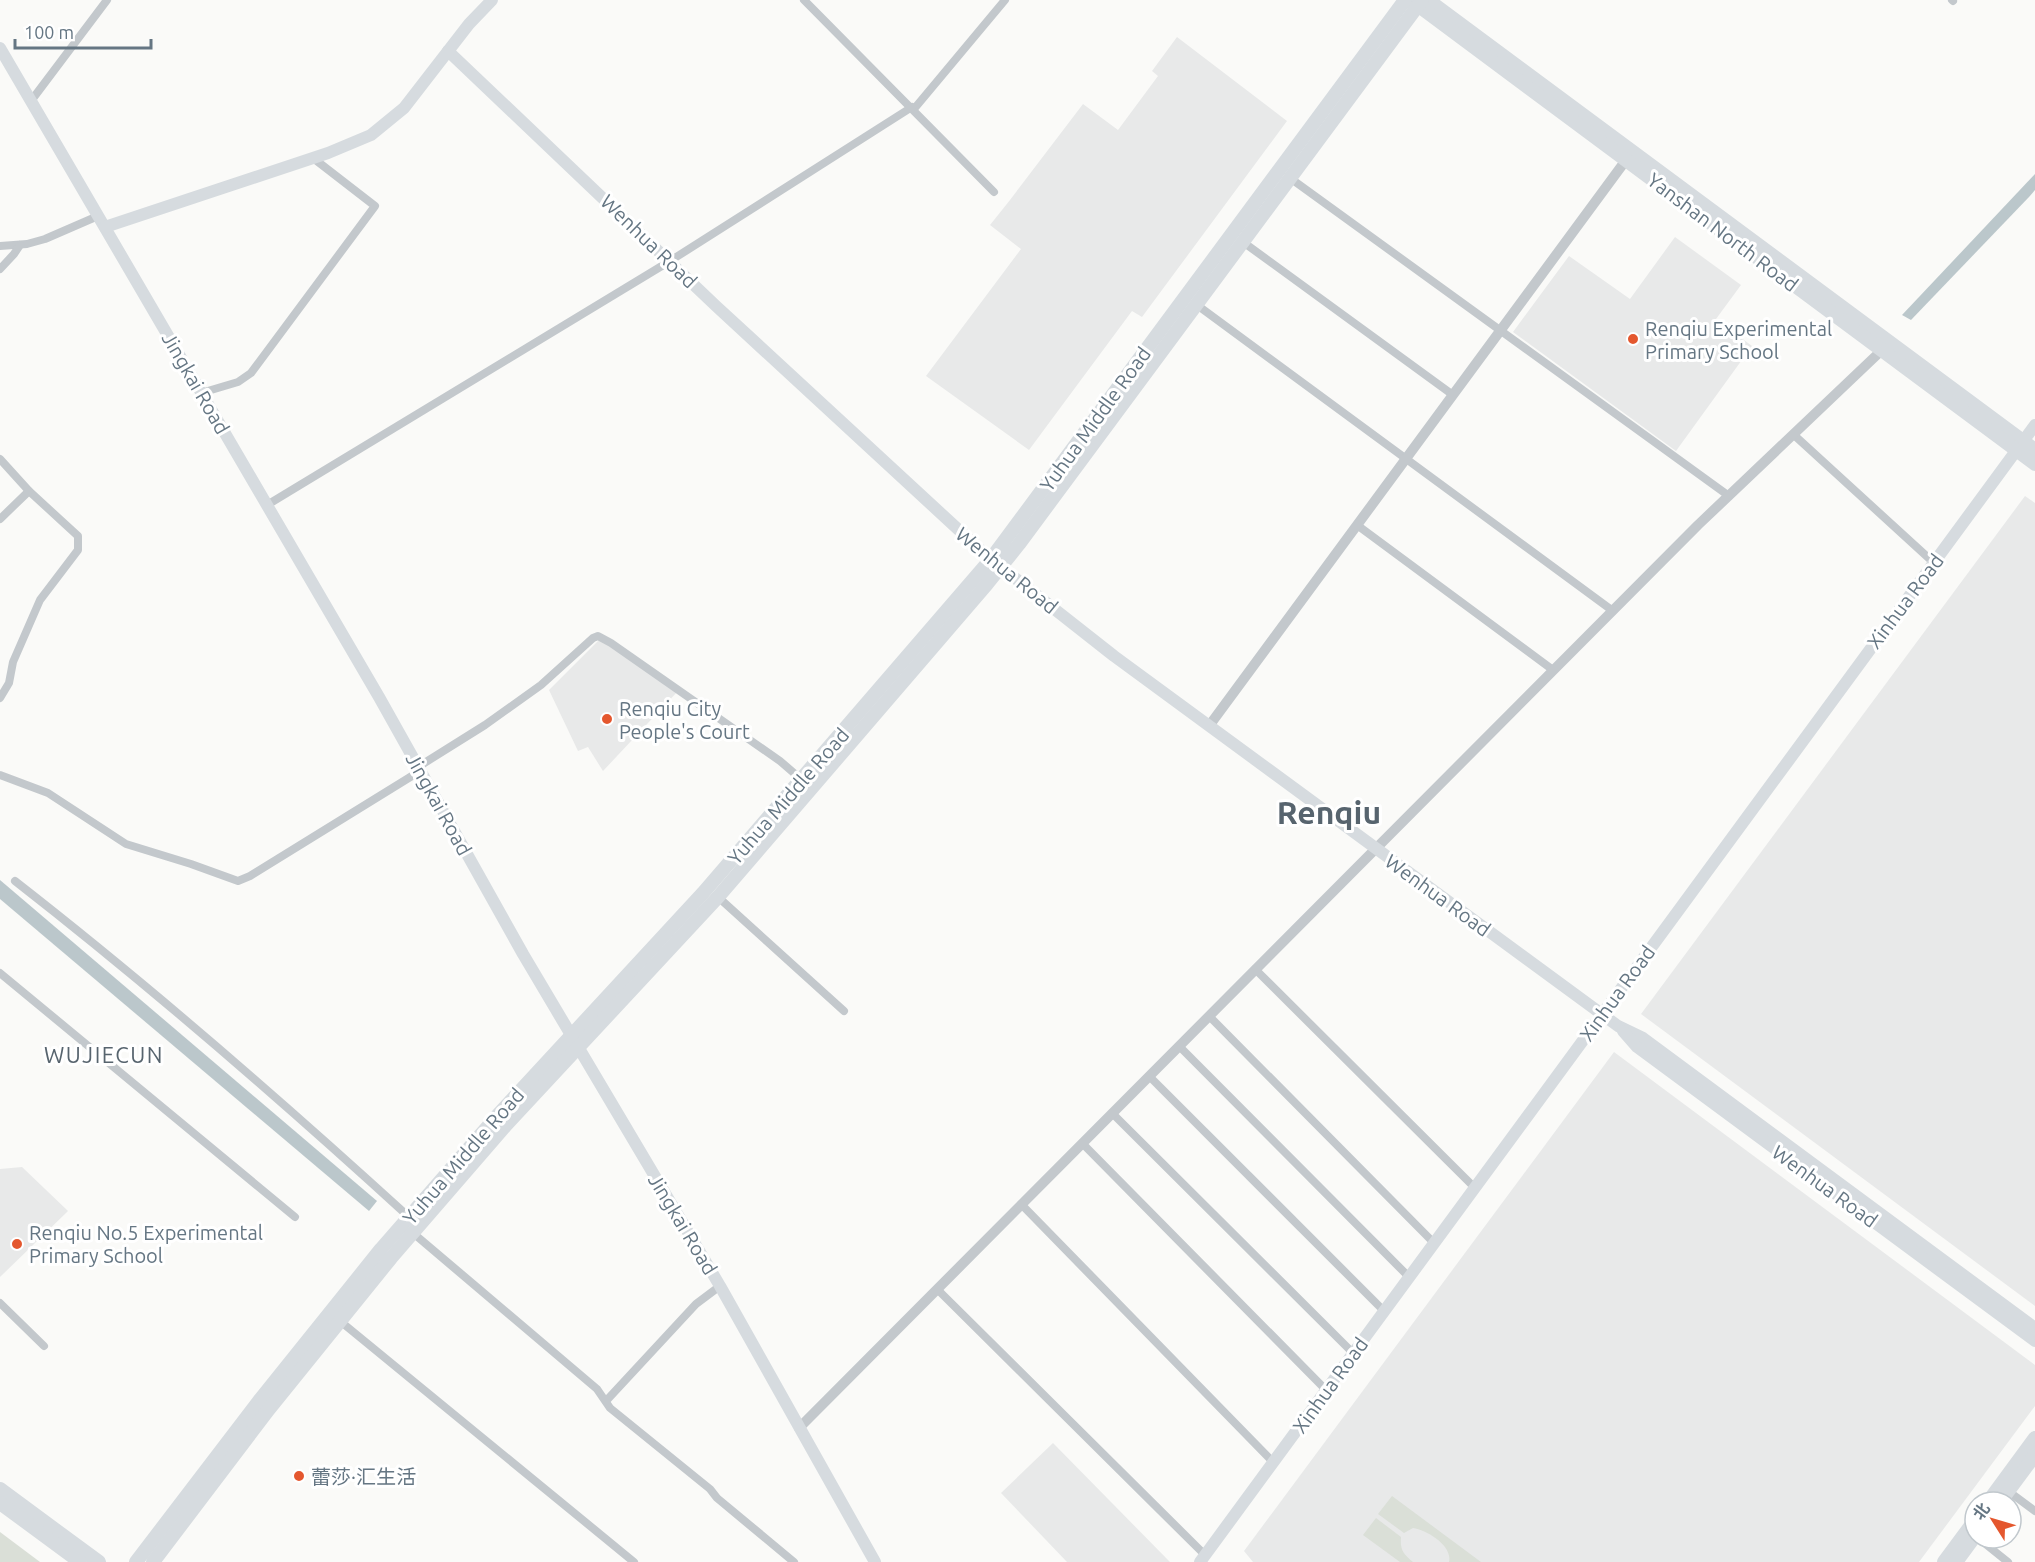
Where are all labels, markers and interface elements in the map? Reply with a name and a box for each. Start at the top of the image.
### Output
scale bar [15,12,152,50]
text: 100 m [24,22,74,42]
street label: Yanshan North Road [1643,168,1803,296]
street label: Wenhua Road [596,189,702,293]
place label: Renqiu Experimental Primary School [1645,317,1832,363]
street label: Jingkai Road [158,328,234,438]
marker: Renqiu Experimental Primary School [1626,332,1640,346]
street label: Yuhua Middle Road [1035,342,1155,496]
street label: Wenhua Road [951,522,1063,618]
street label: Xinhua Road [1862,549,1948,653]
place label: Renqiu City People's Court [619,697,750,743]
marker: Renqiu City People's Court [600,712,614,726]
street label: Yuhua Middle Road [723,723,853,869]
street label: Jingkai Road [401,749,477,859]
district label: Renqiu [1277,794,1381,830]
street label: Wenhua Road [1381,849,1495,941]
street label: Xinhua Road [1575,941,1659,1045]
district label: WUJIECUN [44,1042,164,1067]
street label: Yuhua Middle Road [398,1083,528,1229]
street label: Wenhua Road [1768,1140,1882,1232]
street label: Jingkai Road [644,1169,722,1279]
place label: Renqiu No.5 Experimental Primary School [29,1221,263,1267]
marker: Renqiu No.5 Experimental Primary School [10,1237,24,1251]
street label: Xinhua Road [1288,1333,1372,1437]
place label: 蕾莎·汇生活 [311,1465,416,1488]
marker: 蕾莎·汇生活 [292,1469,306,1483]
north arrow [1963,1490,2023,1550]
text: 北 [1969,1499,1993,1523]

